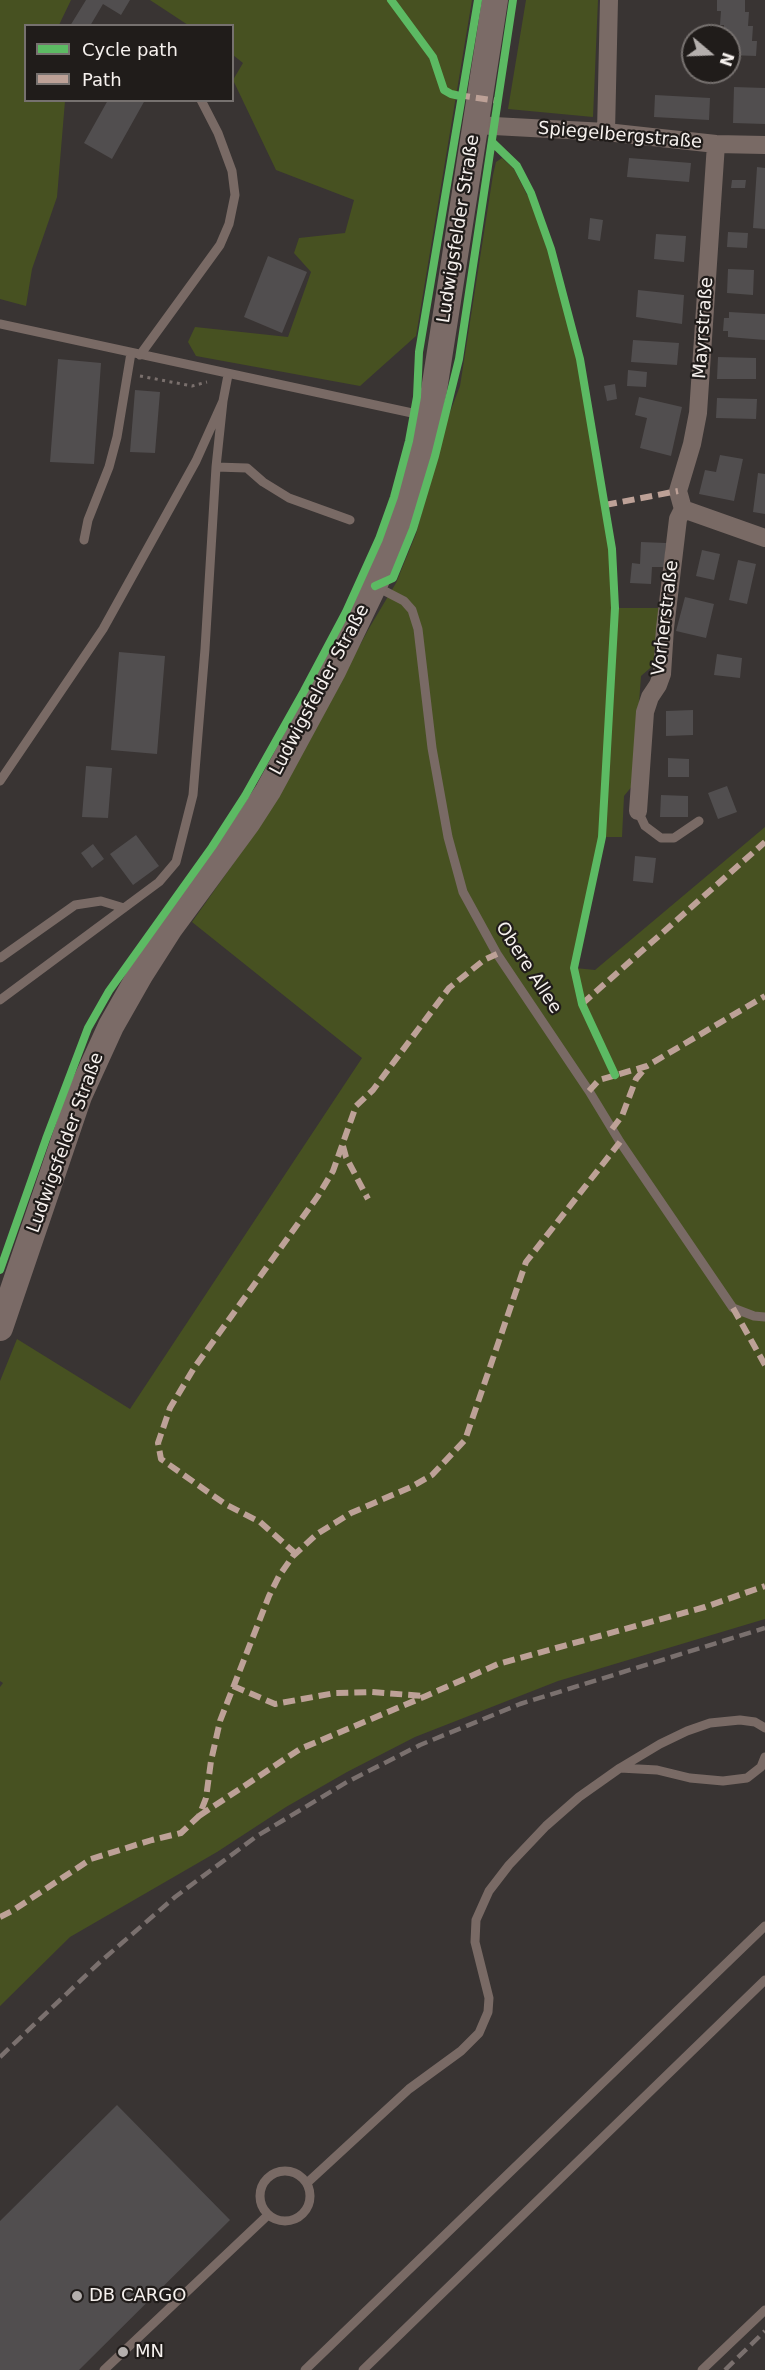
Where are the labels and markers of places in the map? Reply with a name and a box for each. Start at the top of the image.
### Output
place label: DB CARGO [89,2285,186,2307]
marker: DB CARGO [70,2289,84,2303]
place label: MN [135,2341,164,2363]
marker: MN [116,2345,130,2359]

